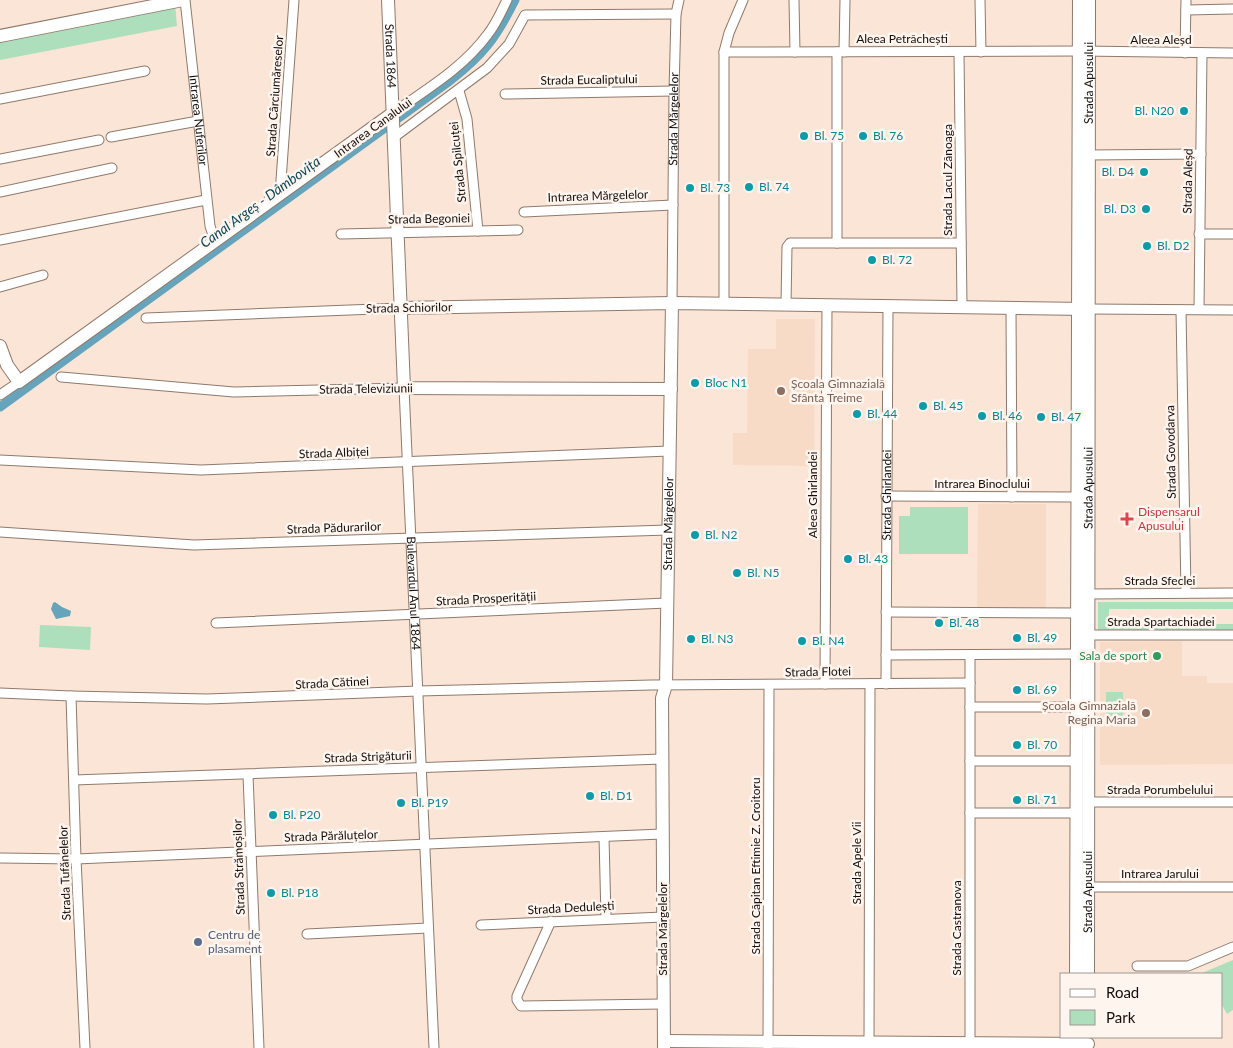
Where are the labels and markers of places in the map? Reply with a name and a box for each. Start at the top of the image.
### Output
place label: Bl. N20 [1135,103,1174,118]
marker: Bl. N20 [1178,105,1190,117]
place label: Bl. 75 [814,128,844,143]
place label: Bl. 76 [873,128,903,143]
marker: Bl. 75 [798,130,810,142]
marker: Bl. 76 [857,130,869,142]
place label: Bl. D4 [1102,164,1134,179]
marker: Bl. D4 [1138,166,1150,178]
place label: Bl. 74 [759,179,789,194]
place label: Bl. 73 [700,180,730,195]
marker: Bl. 74 [743,181,755,193]
marker: Bl. 73 [684,182,696,194]
place label: Bl. D3 [1104,201,1136,216]
marker: Bl. D3 [1140,203,1152,215]
place label: Bl. D2 [1157,238,1190,253]
marker: Bl. D2 [1141,240,1153,252]
place label: Bl. 72 [882,252,912,267]
marker: Bl. 72 [866,254,878,266]
place label: Bloc N1 [705,375,747,390]
place label: Școala Gimnazială Sfânta Treime [791,376,885,405]
marker: Bloc N1 [689,377,701,389]
marker: Școala Gimnazială Sfânta Treime [775,385,787,397]
place label: Bl. 45 [933,398,963,413]
marker: Bl. 45 [917,400,929,412]
place label: Bl. 44 [867,406,897,421]
marker: Bl. 44 [851,408,863,420]
place label: Bl. 46 [992,408,1022,423]
place label: Bl. 47 [1051,409,1081,424]
marker: Bl. 46 [976,410,988,422]
marker: Bl. 47 [1035,411,1047,423]
place label: Dispensarul Apusului [1138,504,1200,533]
marker: Dispensarul Apusului [1120,512,1134,526]
place label: Bl. N2 [705,527,738,542]
marker: Bl. N2 [689,529,701,541]
place label: Bl. 43 [858,551,888,566]
marker: Bl. 43 [842,553,854,565]
place label: Bl. N5 [747,565,780,580]
marker: Bl. N5 [731,567,743,579]
place label: Bl. 48 [949,615,979,630]
marker: Bl. 48 [933,617,945,629]
place label: Bl. 49 [1027,630,1057,645]
place label: Bl. N3 [701,631,734,646]
marker: Bl. 49 [1011,632,1023,644]
marker: Bl. N3 [685,633,697,645]
place label: Bl. N4 [812,633,845,648]
marker: Bl. N4 [796,635,808,647]
place label: Sala de sport [1079,648,1148,663]
marker: Sala de sport [1151,650,1163,662]
place label: Bl. 69 [1027,682,1057,697]
marker: Bl. 69 [1011,684,1023,696]
place label: Școala Gimnazială Regina Maria [1042,698,1136,727]
marker: Școala Gimnazială Regina Maria [1140,707,1152,719]
place label: Bl. 70 [1027,737,1057,752]
marker: Bl. 70 [1011,739,1023,751]
place label: Bl. D1 [600,788,633,803]
marker: Bl. D1 [584,790,596,802]
place label: Bl. 71 [1027,792,1057,807]
marker: Bl. 71 [1011,794,1023,806]
place label: Bl. P19 [411,795,449,810]
marker: Bl. P19 [395,797,407,809]
place label: Bl. P20 [283,807,321,822]
marker: Bl. P20 [267,809,279,821]
place label: Bl. P18 [281,885,319,900]
marker: Bl. P18 [265,887,277,899]
place label: Centru de plasament [208,927,263,956]
marker: Centru de plasament [192,936,204,948]

